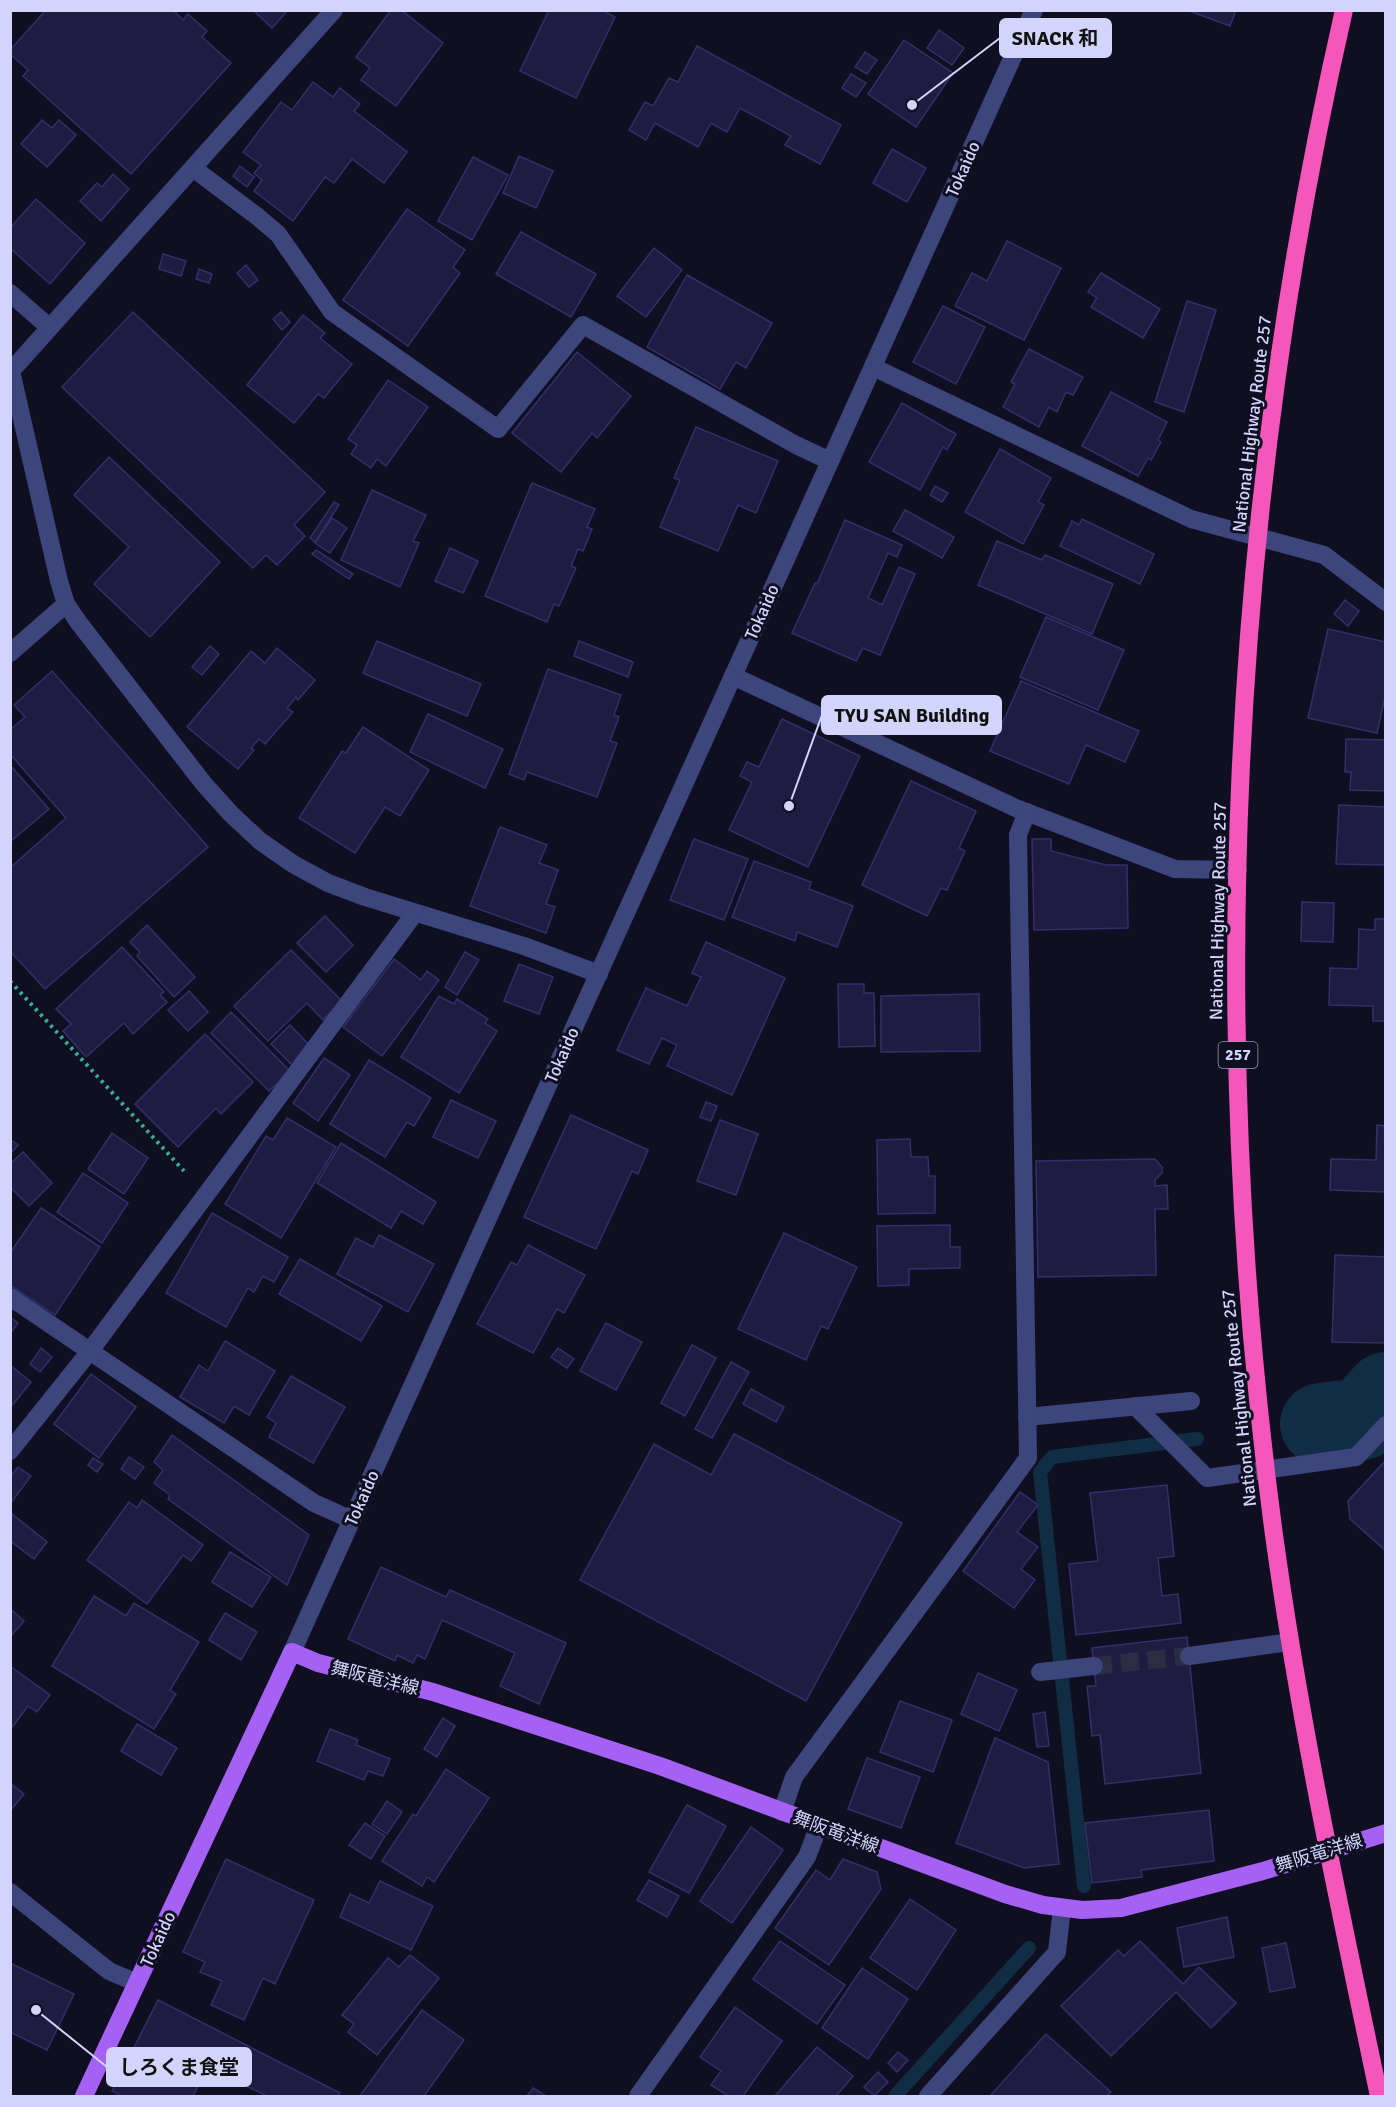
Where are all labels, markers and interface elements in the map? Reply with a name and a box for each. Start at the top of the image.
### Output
callout: SNACK 和 [1000,19,1111,57]
text: SNACK 和 [1012,26,1098,51]
street label: Tokaido [941,138,985,200]
street label: National Highway Route 257 [1228,314,1276,534]
street label: Tokaido [740,581,784,643]
callout: TYU SAN Building [822,696,1001,734]
text: TYU SAN Building [835,703,990,728]
street label: National Highway Route 257 [1205,802,1231,1020]
street label: Tokaido [540,1024,584,1086]
road number: 257 [1218,1042,1258,1068]
street label: National Highway Route 257 [1217,1288,1261,1508]
street label: Tokaido [340,1467,384,1529]
street label: 舞阪竜洋線 [329,1656,421,1700]
street label: 舞阪竜洋線 [790,1806,882,1858]
street label: 舞阪竜洋線 [1273,1829,1365,1877]
street label: Tokaido [136,1908,180,1970]
callout: しろくま食堂 [107,2048,251,2086]
text: しろくま食堂 [119,2055,239,2080]

